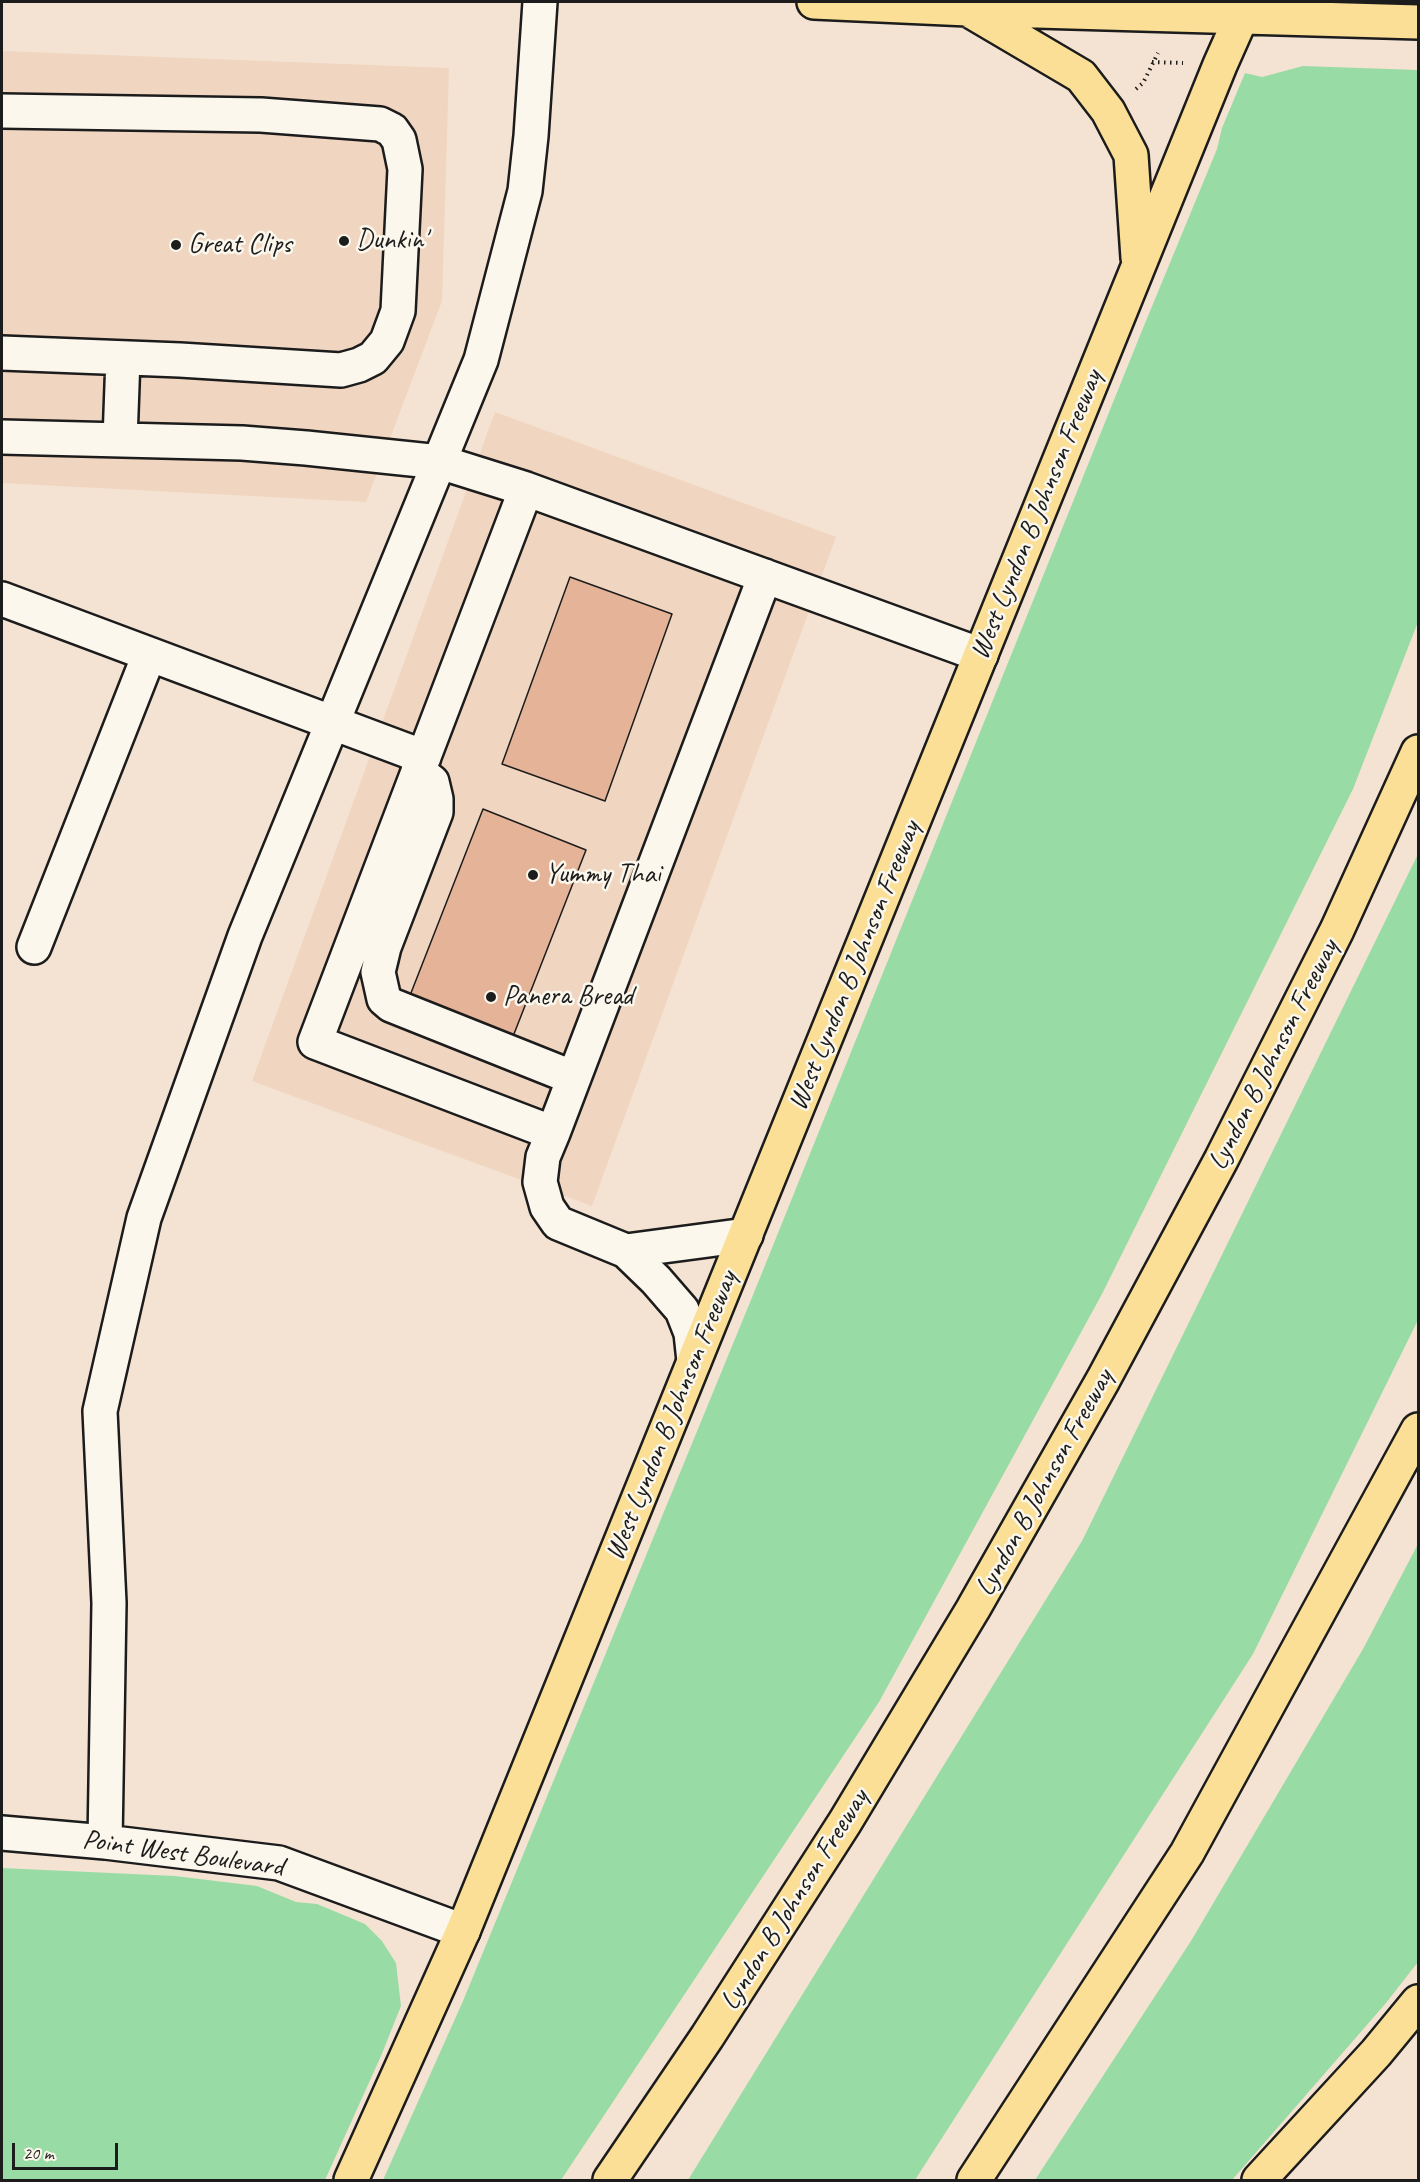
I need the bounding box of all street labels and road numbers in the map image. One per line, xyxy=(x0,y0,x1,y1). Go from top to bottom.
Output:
street label: West Lyndon B Johnson Freeway xyxy=(964,365,1110,665)
street label: West Lyndon B Johnson Freeway xyxy=(782,816,928,1116)
street label: Lyndon B Johnson Freeway xyxy=(1201,934,1347,1176)
street label: West Lyndon B Johnson Freeway xyxy=(599,1266,745,1566)
street label: Lyndon B Johnson Freeway xyxy=(969,1364,1121,1602)
street label: Lyndon B Johnson Freeway xyxy=(713,1783,877,2017)
street label: Point West Boulevard xyxy=(81,1823,285,1885)

